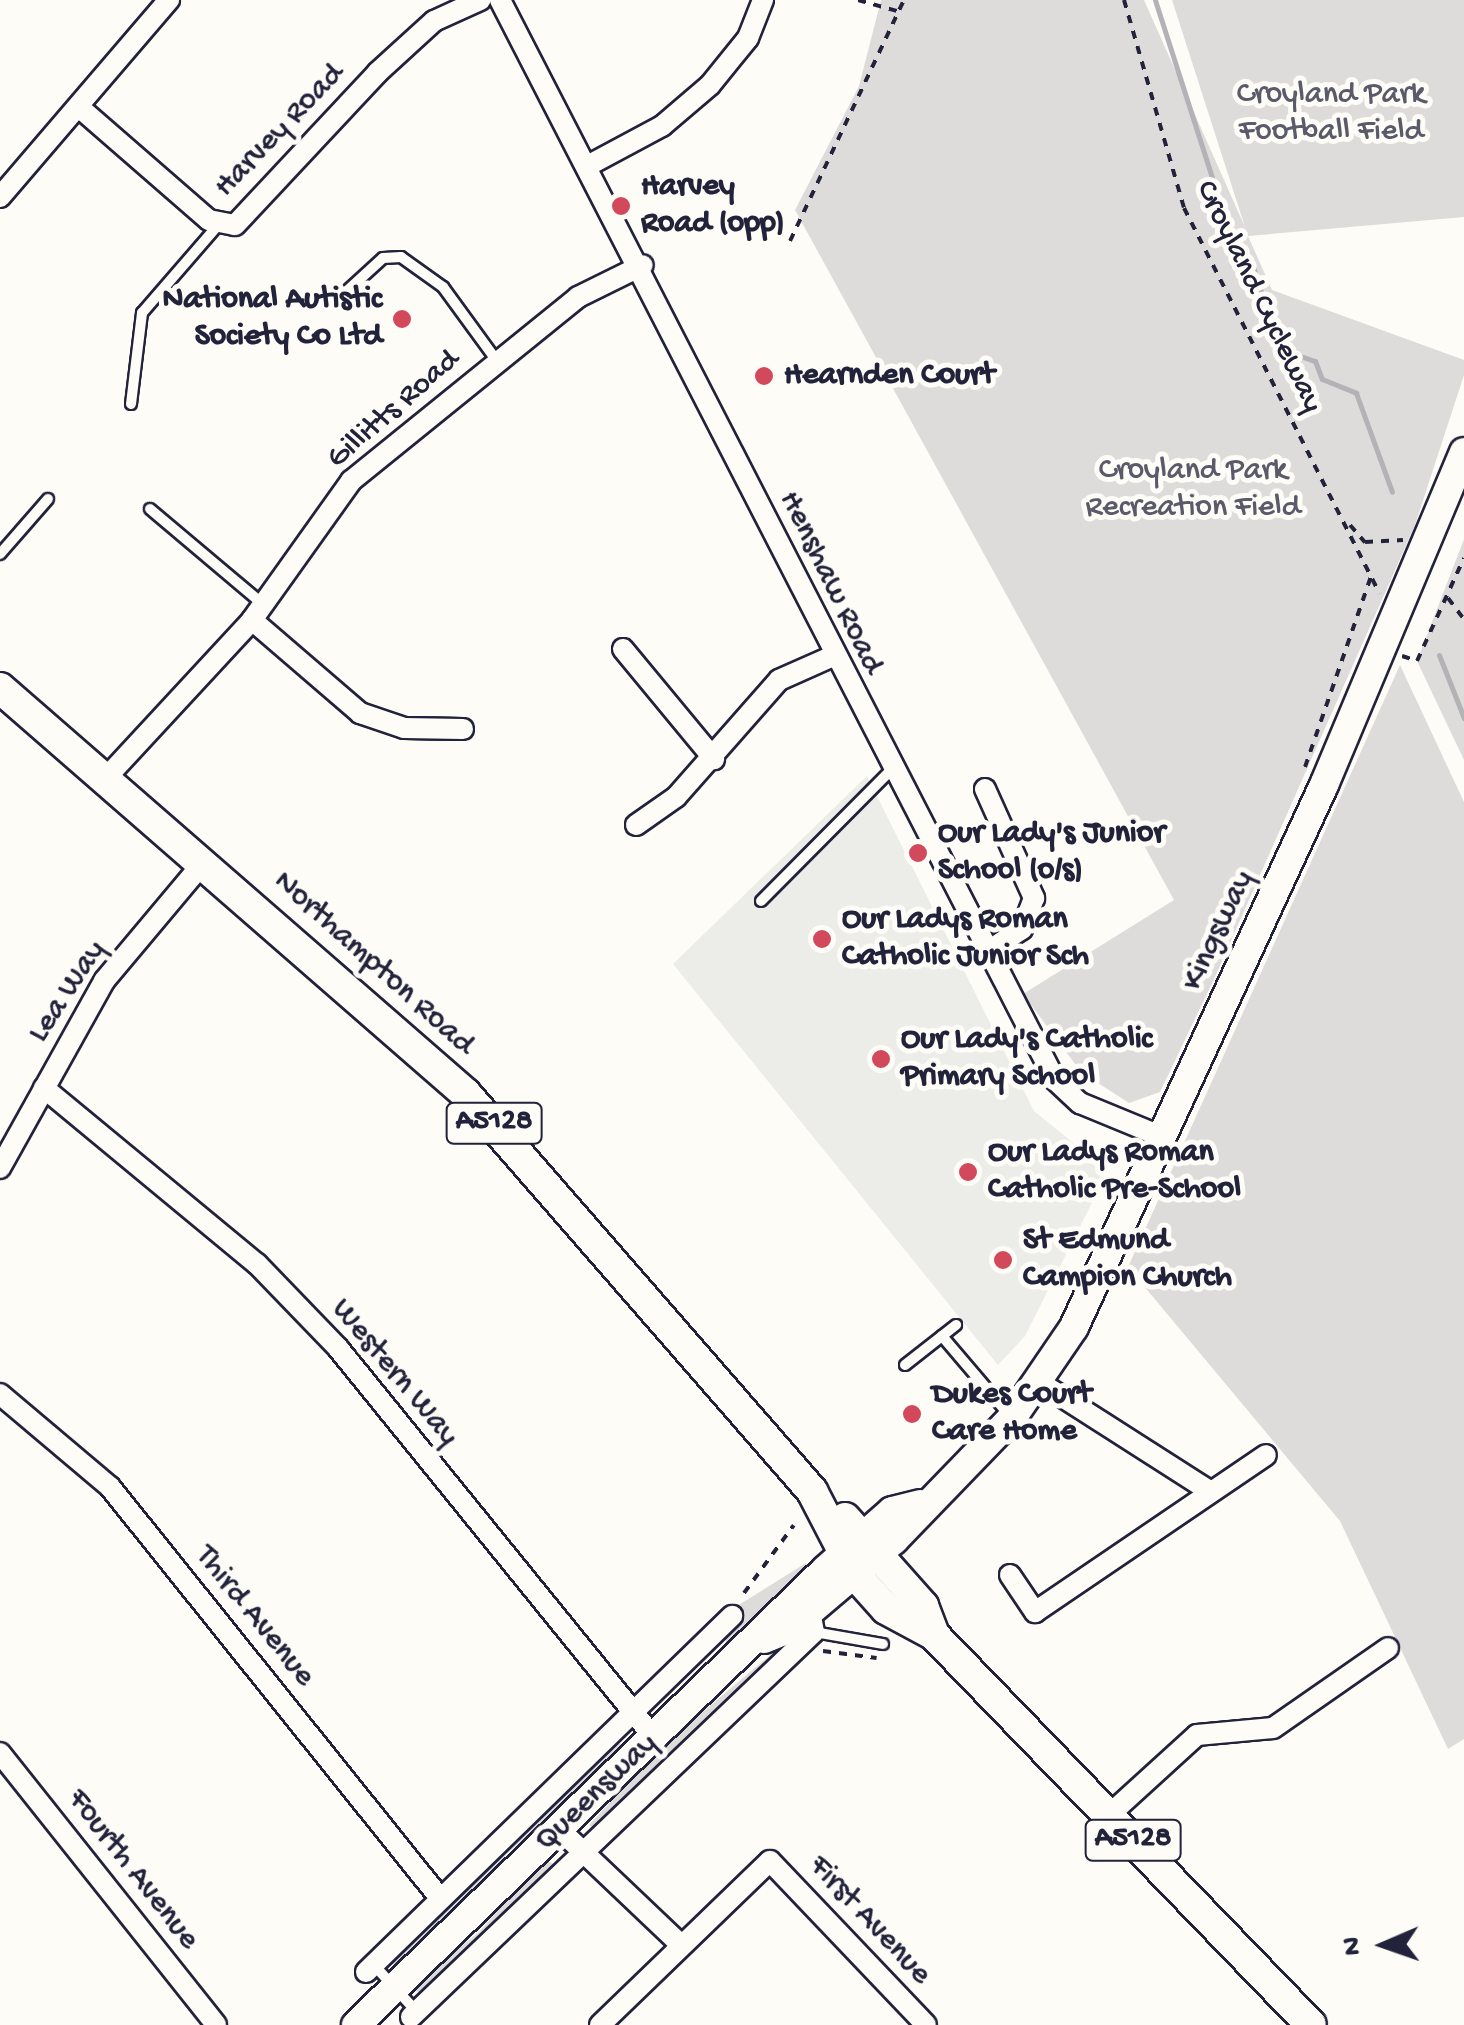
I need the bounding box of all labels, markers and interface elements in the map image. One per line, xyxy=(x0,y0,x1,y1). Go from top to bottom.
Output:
street label: Harvey Road xyxy=(207,56,353,206)
park label: Croyland Park Football Field xyxy=(1237,77,1425,152)
place label: Harvey Road (opp) xyxy=(641,169,785,244)
street label: Croyland Cycleway xyxy=(1185,175,1331,419)
marker: Harvey Road (opp) xyxy=(610,195,632,217)
place label: National Autistic Society Co Ltd xyxy=(163,282,382,357)
marker: National Autistic Society Co Ltd xyxy=(391,308,413,330)
street label: Gillitts Road xyxy=(320,342,468,478)
place label: Hearnden Court xyxy=(784,357,994,395)
marker: Hearnden Court xyxy=(753,365,775,387)
park label: Croyland Park Recreation Field xyxy=(1086,453,1300,528)
street label: Henshaw Road xyxy=(769,485,891,681)
place label: Our Lady's Junior School (o/s) xyxy=(938,816,1165,891)
marker: Our Lady's Junior School (o/s) xyxy=(907,842,929,864)
street label: Northampton Road xyxy=(264,864,482,1064)
street label: Kingsway xyxy=(1175,865,1263,997)
place label: Our Ladys Roman Catholic Junior Sch xyxy=(842,902,1089,977)
marker: Our Ladys Roman Catholic Junior Sch xyxy=(811,928,833,950)
street label: Lea Way xyxy=(21,934,115,1050)
place label: Our Lady's Catholic Primary School xyxy=(901,1022,1152,1097)
marker: Our Lady's Catholic Primary School xyxy=(870,1048,892,1070)
road number: A5128 xyxy=(444,1098,544,1148)
place label: Our Ladys Roman Catholic Pre-School xyxy=(988,1135,1241,1210)
marker: Our Ladys Roman Catholic Pre-School xyxy=(957,1161,979,1183)
place label: St Edmund Campion Church xyxy=(1023,1223,1232,1298)
marker: St Edmund Campion Church xyxy=(992,1249,1014,1271)
street label: Western Way xyxy=(321,1292,467,1454)
place label: Dukes Court Care Home xyxy=(932,1377,1091,1452)
marker: Dukes Court Care Home xyxy=(901,1403,923,1425)
street label: Third Avenue xyxy=(185,1539,323,1695)
street label: Queensway xyxy=(528,1725,666,1861)
street label: Fourth Avenue xyxy=(57,1782,207,1958)
road number: A5128 xyxy=(1083,1815,1183,1865)
street label: First Avenue xyxy=(799,1848,939,1994)
north arrow xyxy=(1334,1895,1434,1995)
text: N xyxy=(1337,1936,1370,1956)

